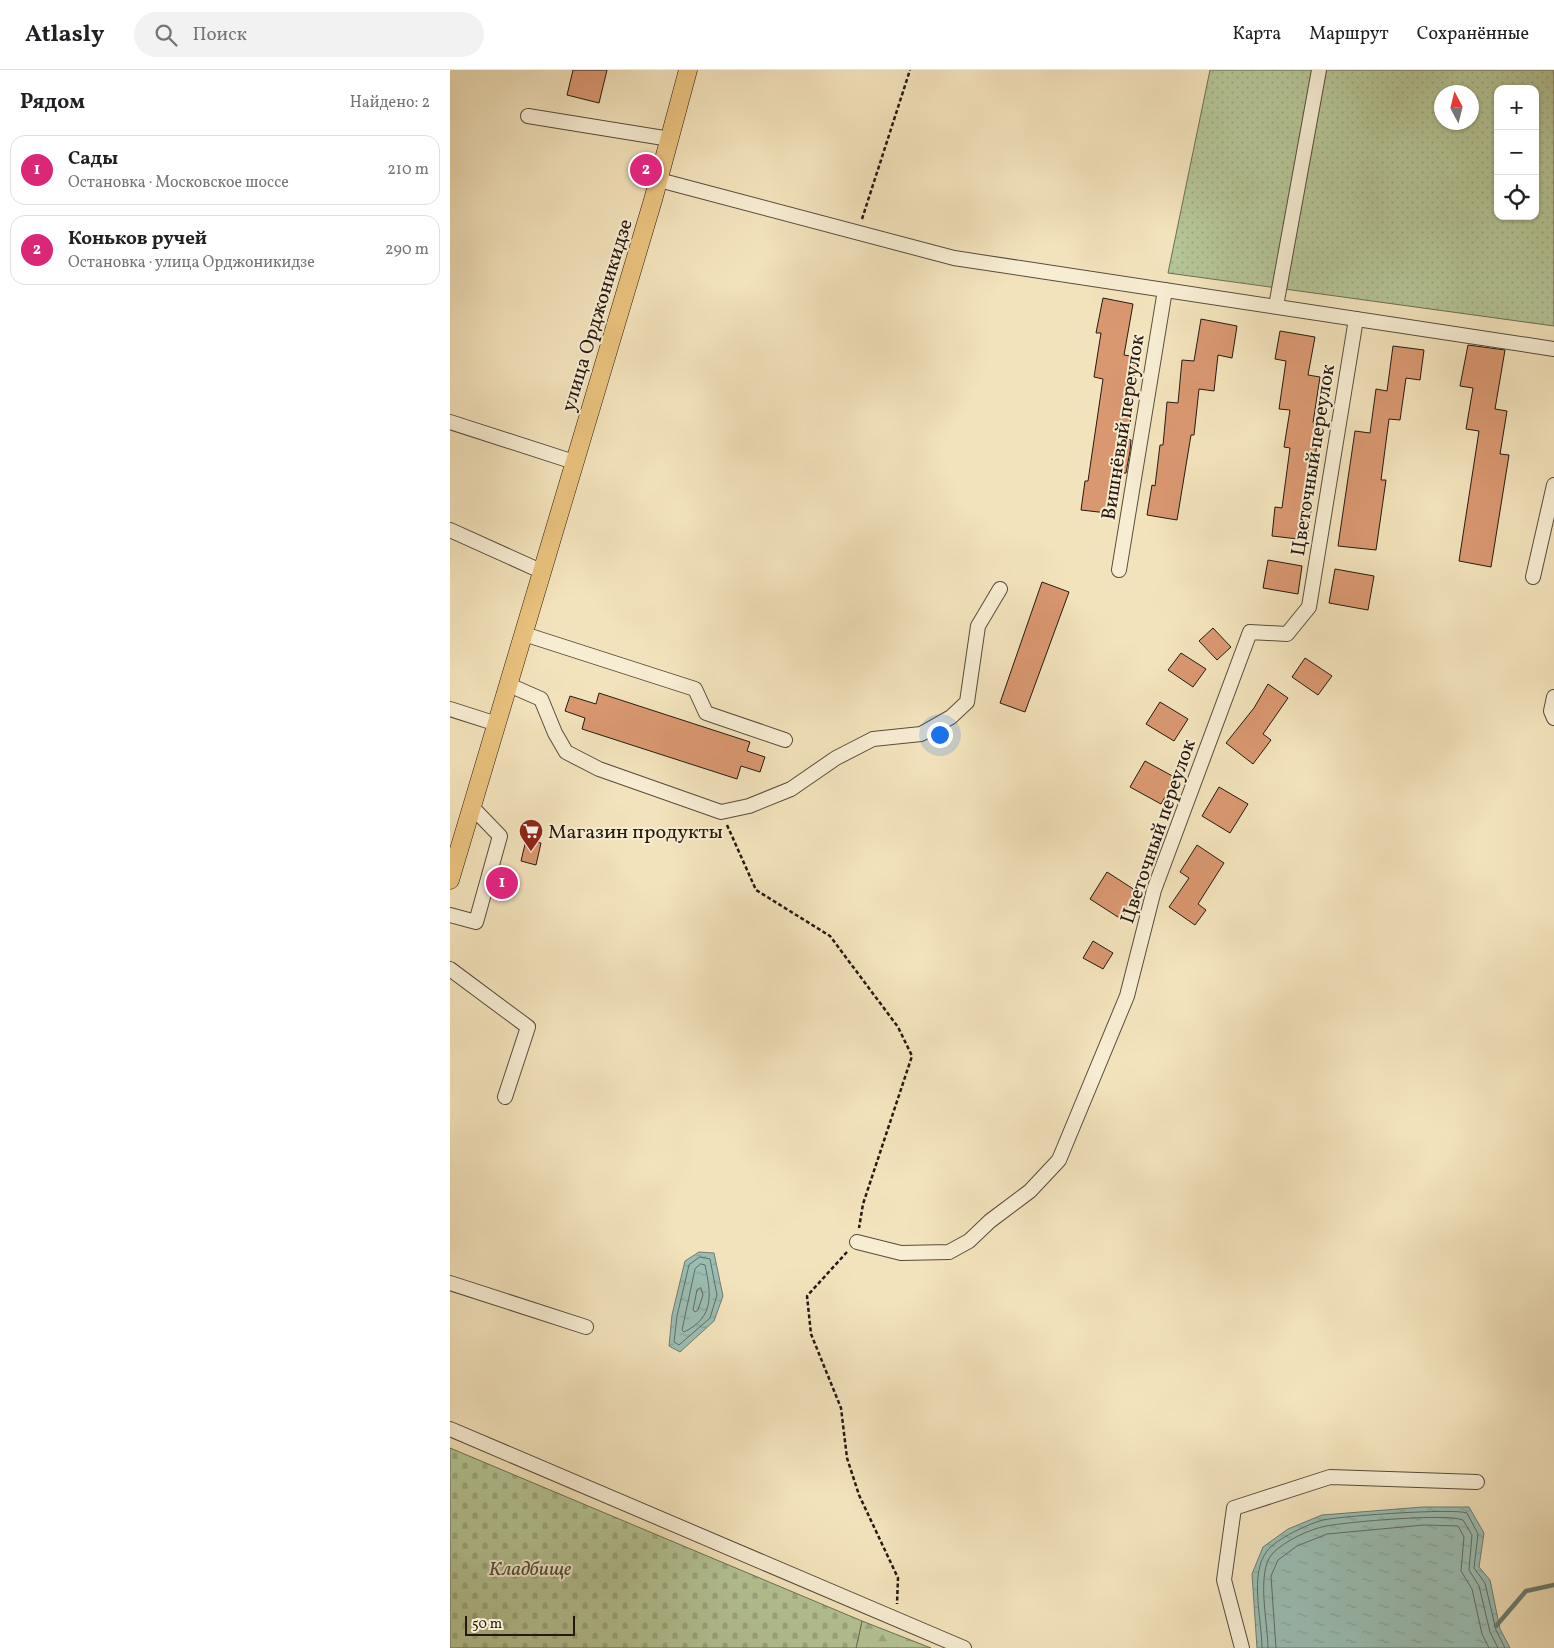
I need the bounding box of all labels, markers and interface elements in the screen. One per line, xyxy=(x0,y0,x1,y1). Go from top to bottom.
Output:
search box xyxy=(134,12,484,57)
text: Atlasly xyxy=(25,18,104,52)
icon: search xyxy=(152,21,180,49)
text: Поиск xyxy=(192,22,247,48)
text: Карта xyxy=(1232,22,1281,47)
text: Маршрут xyxy=(1309,22,1389,47)
text: Сохранённые xyxy=(1417,22,1529,47)
north arrow xyxy=(1434,85,1479,130)
map controls xyxy=(1494,85,1539,220)
button: + xyxy=(1494,85,1539,130)
text: Рядом xyxy=(20,88,85,117)
text: Найдено: 2 xyxy=(350,92,430,114)
button: − xyxy=(1494,130,1539,175)
text: Сады xyxy=(68,146,118,172)
pin: 2 xyxy=(630,151,662,189)
text: 1 xyxy=(34,159,40,181)
text: 210 m xyxy=(387,159,429,181)
text: Остановка · Московское шоссе xyxy=(68,172,289,194)
button: locate xyxy=(1494,175,1539,220)
street label: улица Орджоникидзе xyxy=(555,216,641,415)
text: Коньков ручей xyxy=(68,226,207,252)
text: 2 xyxy=(33,239,41,261)
text: 290 m xyxy=(385,239,429,261)
text: Остановка · улица Орджоникидзе xyxy=(68,252,315,274)
street label: Вишнёвый переулок xyxy=(1095,332,1153,522)
street label: Цветочный переулок xyxy=(1285,362,1343,558)
your location xyxy=(927,722,953,748)
street label: Цветочный переулок xyxy=(1114,735,1204,928)
supermarket icon: Магазин продукты xyxy=(518,818,544,852)
place label: Магазин продукты xyxy=(548,819,723,847)
pin: 1 xyxy=(486,864,518,902)
park label: Кладбище xyxy=(489,1556,572,1584)
scale bar xyxy=(465,1613,575,1636)
text: 50 m xyxy=(472,1615,502,1634)

